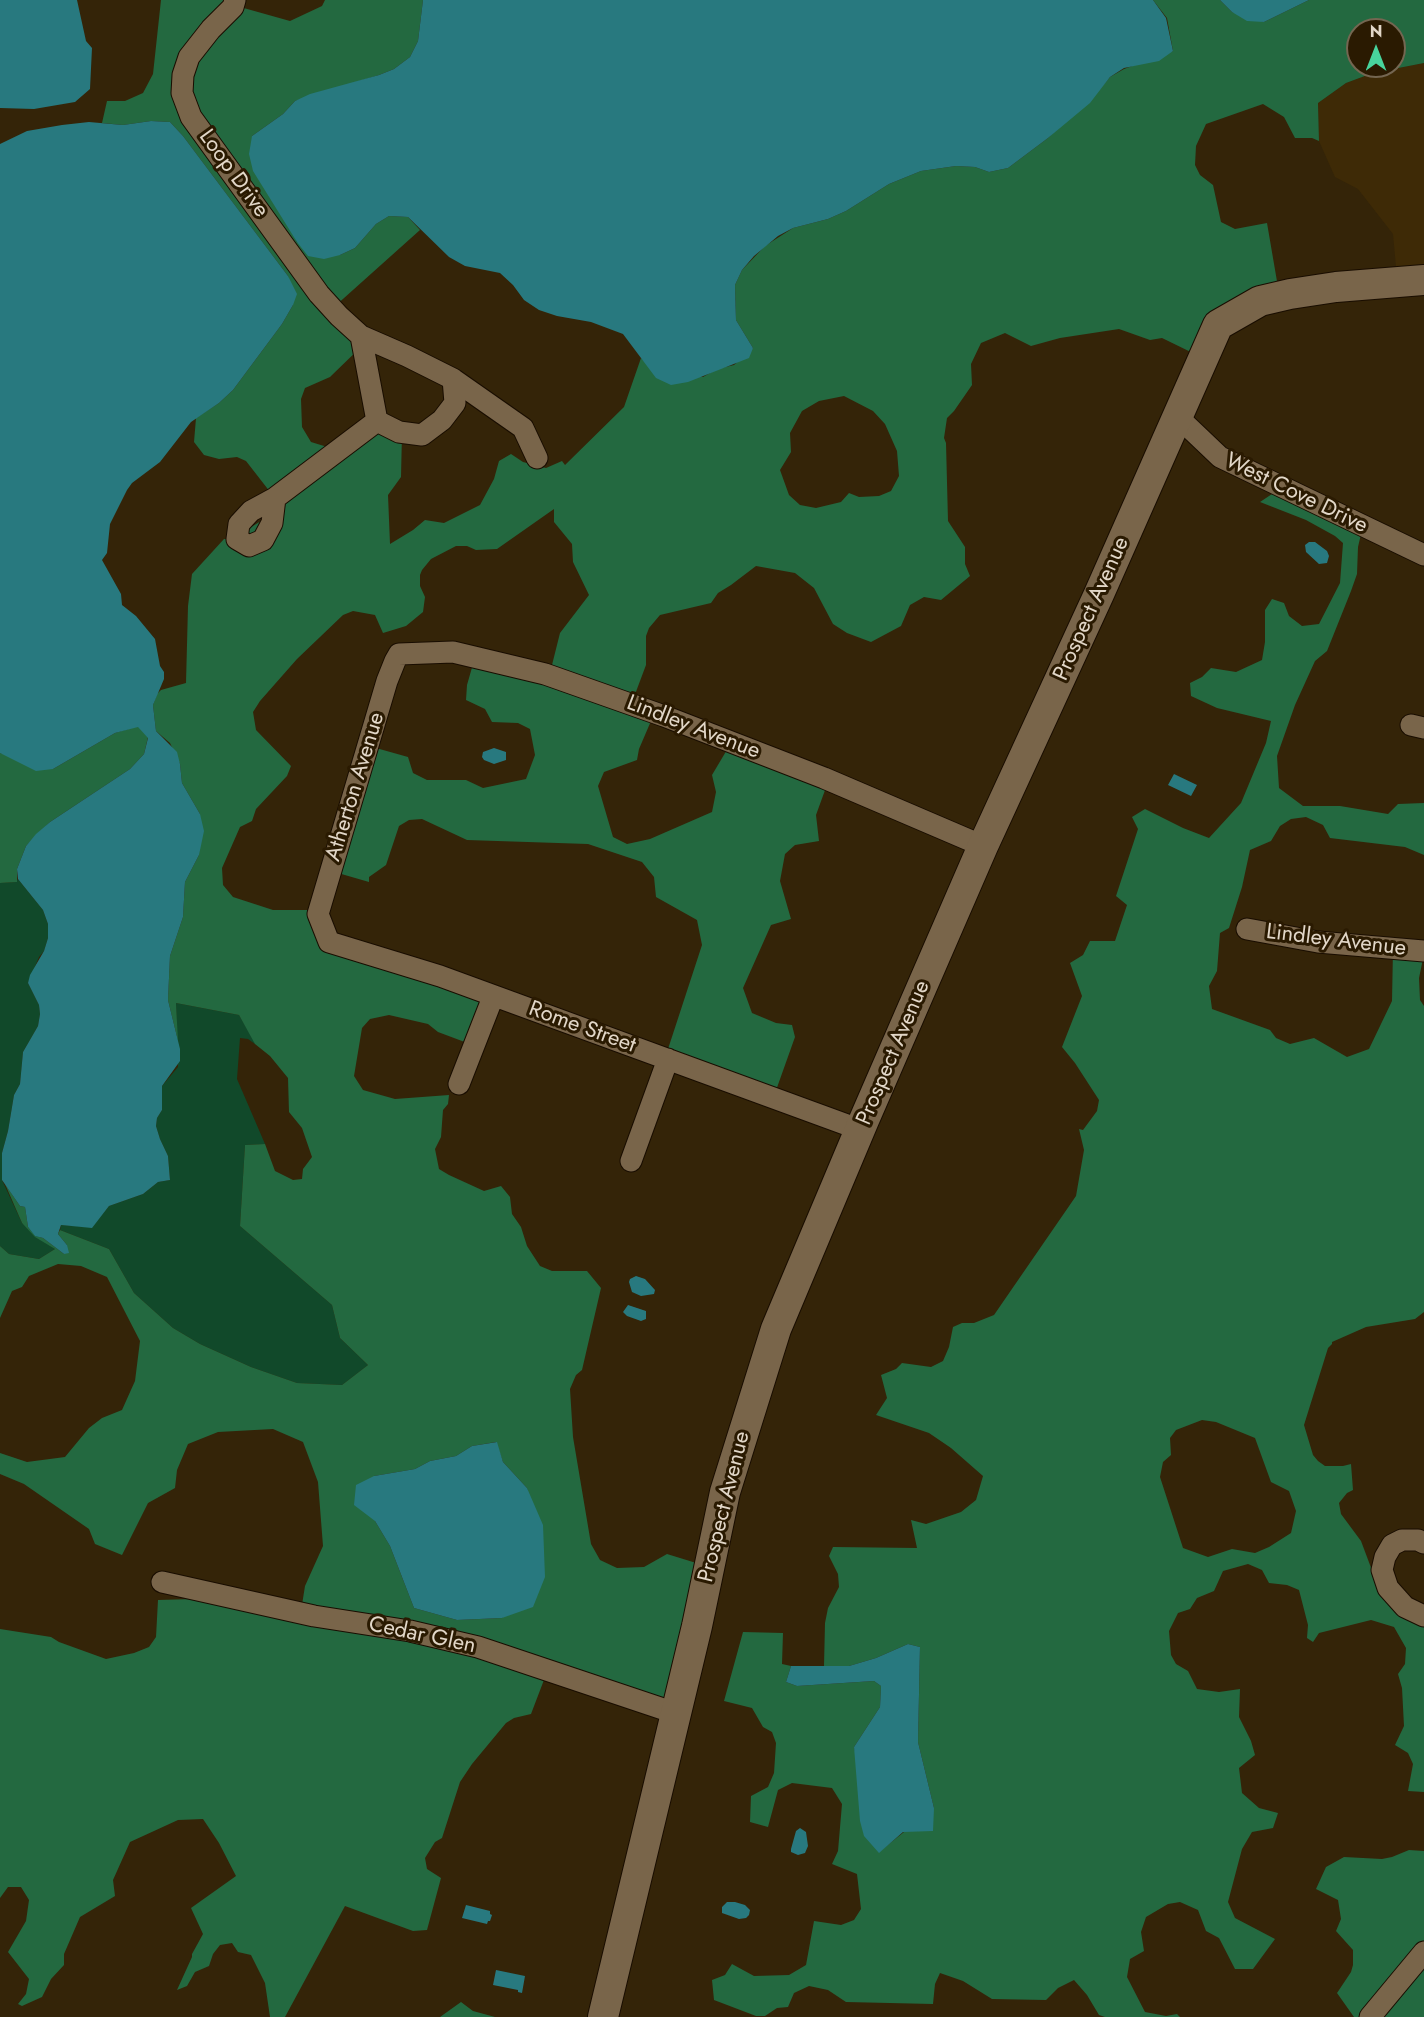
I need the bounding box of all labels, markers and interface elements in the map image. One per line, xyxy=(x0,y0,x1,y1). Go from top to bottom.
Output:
north arrow xyxy=(1346,18,1406,78)
text: N xyxy=(1370,20,1382,43)
street label: Loop Drive xyxy=(192,125,274,223)
street label: West Cove Drive xyxy=(1221,448,1371,540)
street label: Prospect Avenue xyxy=(1049,533,1135,685)
street label: Lindley Avenue xyxy=(623,690,763,766)
street label: Atherton Avenue xyxy=(321,709,391,865)
street label: Lindley Avenue xyxy=(1265,919,1407,963)
street label: Prospect Avenue xyxy=(852,977,936,1129)
street label: Rome Street xyxy=(525,996,639,1060)
street label: Prospect Avenue xyxy=(694,1429,756,1585)
street label: Cedar Glen xyxy=(366,1612,478,1660)

